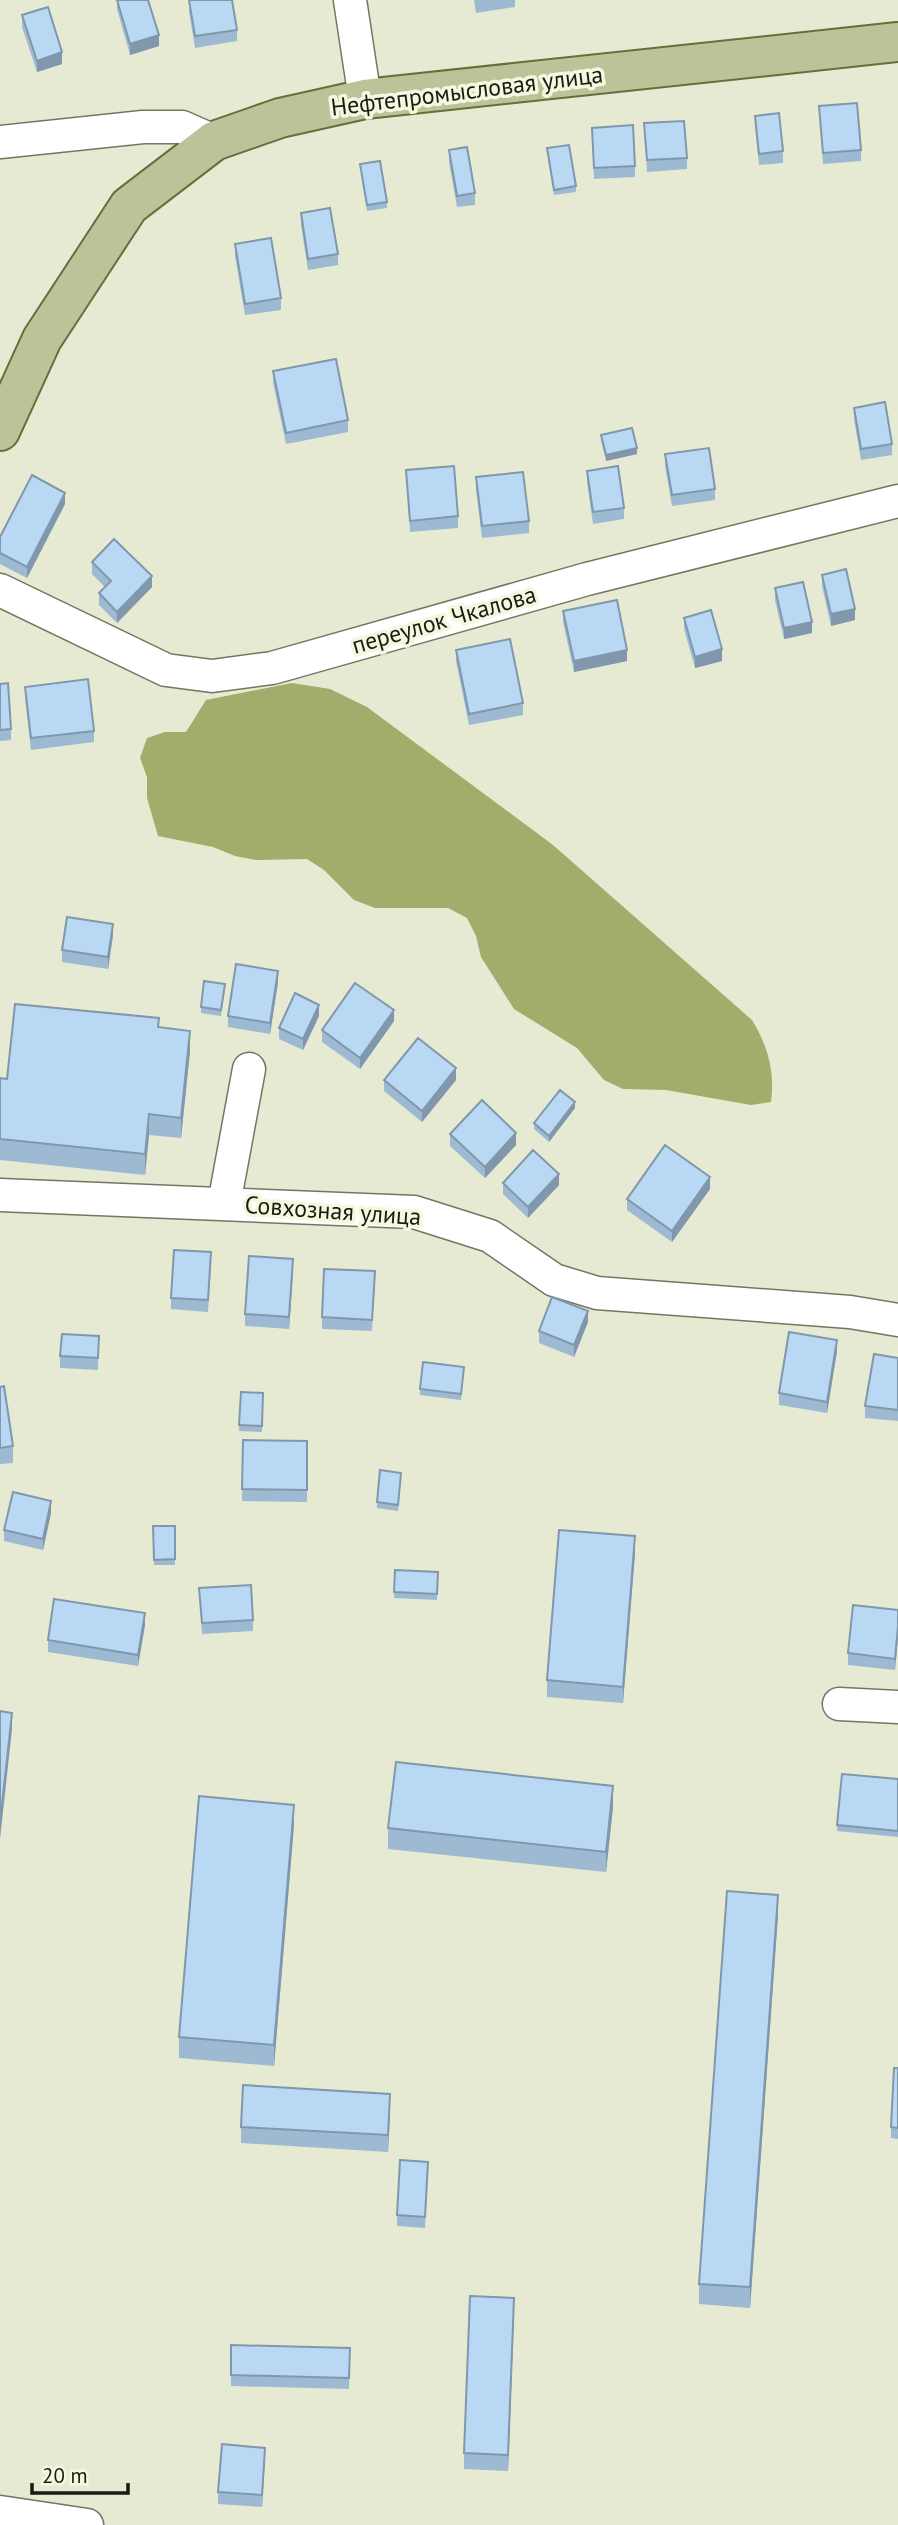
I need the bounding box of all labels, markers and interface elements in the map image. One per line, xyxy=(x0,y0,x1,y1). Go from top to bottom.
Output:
street label: Нефтепромысловая улица xyxy=(329,58,605,123)
street label: переулок Чкалова xyxy=(348,578,540,661)
street label: Совхозная улица xyxy=(244,1189,422,1232)
scale bar xyxy=(32,2452,128,2496)
text: 20 m xyxy=(42,2462,88,2489)

